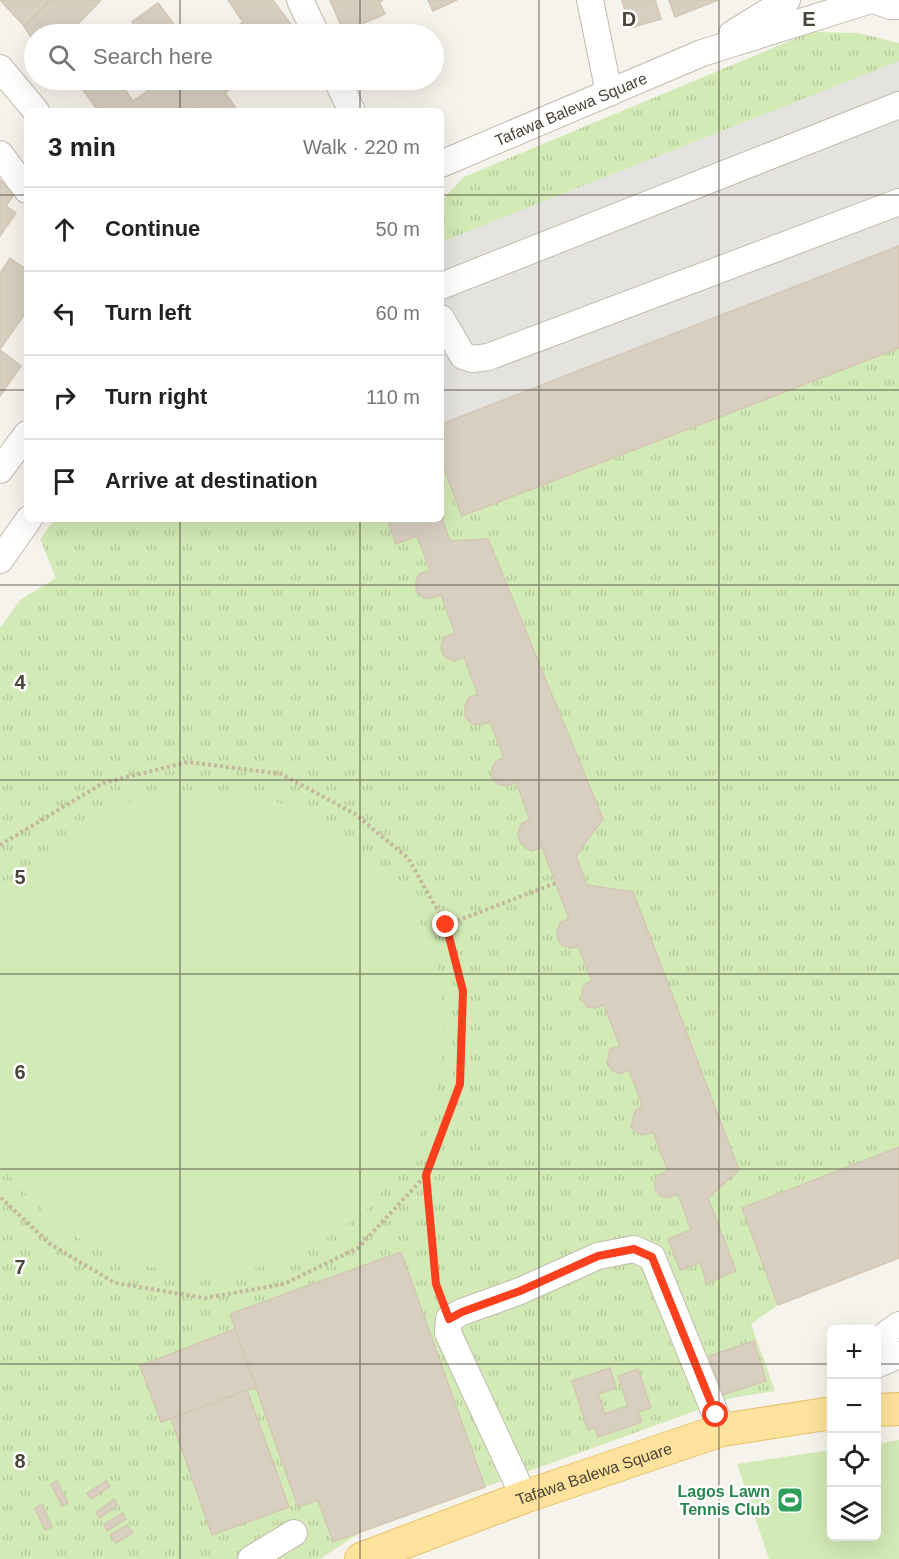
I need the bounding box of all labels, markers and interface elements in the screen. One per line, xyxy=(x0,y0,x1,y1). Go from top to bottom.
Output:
text: D xyxy=(622,8,636,30)
text: E xyxy=(802,8,816,30)
search box xyxy=(24,24,444,90)
icon: search xyxy=(45,41,78,74)
text: Search here xyxy=(93,44,213,69)
street label: Tafawa Balewa Square xyxy=(492,69,650,149)
text: 3 min xyxy=(48,132,116,162)
text: Walk · 220 m xyxy=(303,136,420,158)
icon: ahead xyxy=(48,213,81,246)
text: Continue xyxy=(105,216,200,241)
text: 50 m xyxy=(376,218,420,240)
icon: left xyxy=(48,297,81,330)
text: Turn left xyxy=(105,300,191,325)
text: 60 m xyxy=(376,302,420,324)
icon: right xyxy=(48,381,81,414)
text: Turn right xyxy=(105,384,207,409)
text: 110 m xyxy=(366,386,420,408)
icon: arrive xyxy=(48,465,81,498)
text: Arrive at destination xyxy=(105,468,318,493)
text: 4 xyxy=(14,671,26,693)
text: 5 xyxy=(14,866,26,888)
route end xyxy=(432,911,458,937)
text: 6 xyxy=(14,1061,26,1083)
text: 7 xyxy=(14,1256,26,1278)
map controls xyxy=(827,1325,881,1541)
button: + xyxy=(827,1325,881,1379)
button: − xyxy=(827,1379,881,1433)
route start xyxy=(702,1401,728,1427)
button: locate xyxy=(827,1433,881,1487)
street label: Tafawa Balewa Square xyxy=(513,1440,674,1508)
text: 8 xyxy=(14,1450,26,1472)
place label: Lagos Lawn Tennis Club xyxy=(678,1483,770,1518)
sports icon: Lagos Lawn Tennis Club xyxy=(775,1485,805,1515)
button: layers xyxy=(827,1487,881,1541)

